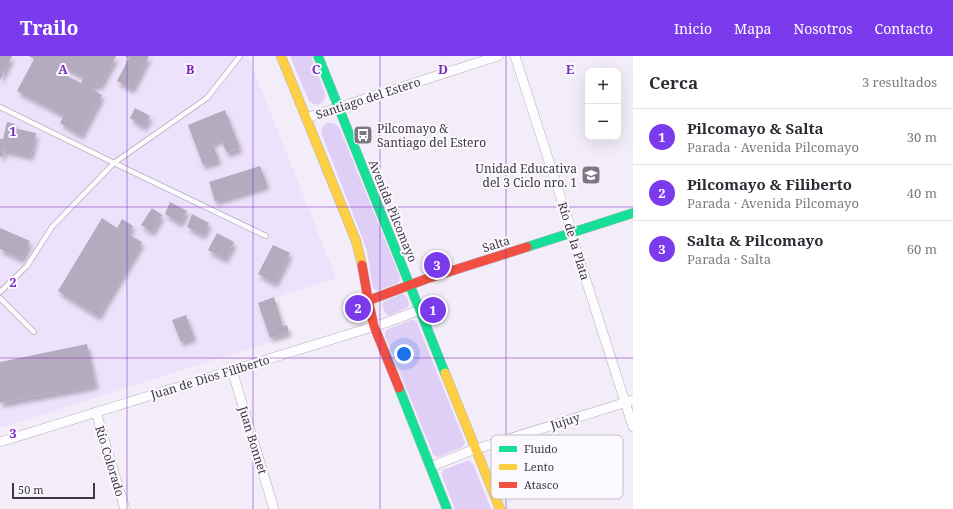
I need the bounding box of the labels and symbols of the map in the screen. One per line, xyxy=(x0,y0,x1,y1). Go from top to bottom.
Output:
text: A xyxy=(58,60,68,78)
text: B xyxy=(186,60,195,78)
text: C xyxy=(312,60,321,78)
text: D xyxy=(438,60,448,78)
text: E xyxy=(566,60,575,78)
street label: Santiago del Estero xyxy=(313,73,423,123)
place label: Pilcomayo & Santiago del Estero xyxy=(377,120,486,151)
text: 1 xyxy=(9,122,17,140)
bus stop icon: Pilcomayo & Santiago del Estero xyxy=(352,124,374,146)
street label: Avenida Pilcomayo xyxy=(365,157,421,265)
place label: Unidad Educativa del 3 Ciclo nro. 1 xyxy=(475,160,577,191)
school or university icon: Unidad Educativa del 3 Ciclo nro. 1 xyxy=(580,164,602,186)
street label: Río de la Plata xyxy=(554,200,594,282)
street label: Salta xyxy=(480,232,512,256)
pin: 3 xyxy=(424,250,450,280)
text: 2 xyxy=(9,273,17,291)
pin: 2 xyxy=(345,293,371,323)
pin: 1 xyxy=(420,295,446,325)
your location xyxy=(394,344,414,364)
street label: Juan de Dios Filiberto xyxy=(147,351,272,403)
street label: Juan Bonnet xyxy=(234,403,271,476)
street label: Jujuy xyxy=(547,408,582,434)
text: 3 xyxy=(9,424,17,442)
street label: Río Colorado xyxy=(91,424,129,499)
legend xyxy=(491,435,623,499)
text: Fluido xyxy=(524,441,558,456)
text: Lento xyxy=(524,459,554,474)
text: Atasco xyxy=(524,477,559,492)
scale bar xyxy=(12,481,95,500)

